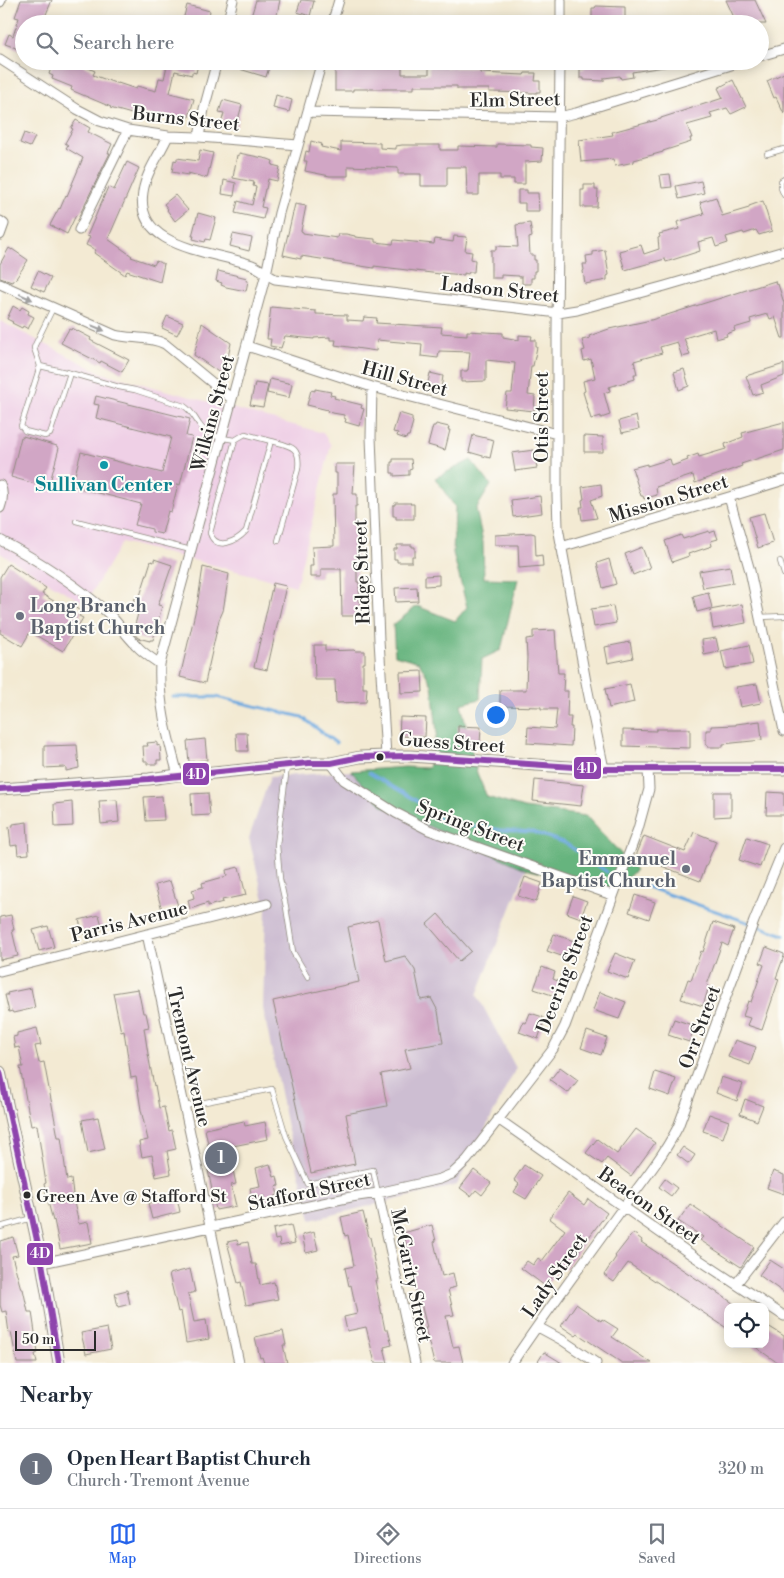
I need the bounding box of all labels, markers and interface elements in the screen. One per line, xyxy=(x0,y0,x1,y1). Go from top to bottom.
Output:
search box xyxy=(15,15,769,70)
icon: search xyxy=(33,29,61,57)
text: Search here xyxy=(73,31,174,55)
street label: Elm Street xyxy=(469,87,561,113)
street label: Burns Street xyxy=(130,101,241,137)
street label: Ladson Street xyxy=(440,272,561,308)
one-way arrow xyxy=(19,293,33,301)
one-way arrow xyxy=(91,324,105,332)
street label: Wilkins Street xyxy=(186,352,240,475)
street label: Hill Street xyxy=(359,356,451,402)
street label: Otis Street xyxy=(530,371,554,463)
marker: Sullivan Center xyxy=(98,459,110,471)
street label: Mission Street xyxy=(606,469,731,528)
place label: Sullivan Center xyxy=(35,473,173,497)
street label: Ridge Street xyxy=(348,519,376,625)
place label: Long Branch Baptist Church xyxy=(30,594,166,640)
marker: Long Branch Baptist Church xyxy=(14,610,26,622)
your location xyxy=(483,702,509,728)
street label: Guess Street xyxy=(398,727,506,759)
unlabelled marker xyxy=(375,752,385,762)
line badge: 4D xyxy=(573,756,602,780)
text: 4D xyxy=(577,760,597,778)
line badge: 4D xyxy=(182,762,210,786)
text: 4D xyxy=(186,766,206,784)
street label: Spring Street xyxy=(413,794,528,858)
place label: Emmanuel Baptist Church xyxy=(541,847,676,893)
marker: Emmanuel Baptist Church xyxy=(680,863,692,875)
street label: Parris Avenue xyxy=(68,896,190,948)
street label: Deering Street xyxy=(531,911,599,1037)
street label: Orr Street xyxy=(674,982,726,1072)
street label: Tremont Avenue xyxy=(161,985,217,1129)
pin: 1 xyxy=(205,1139,237,1177)
street label: Beacon Street xyxy=(593,1161,706,1250)
street label: Stafford Street xyxy=(246,1167,373,1217)
place label: Green Ave @ Stafford St xyxy=(36,1185,228,1208)
marker: Green Ave @ Stafford St xyxy=(22,1190,32,1200)
street label: McGarity Street xyxy=(385,1206,437,1345)
street label: Lady Street xyxy=(517,1228,593,1323)
line badge: 4D xyxy=(26,1242,54,1266)
text: 4D xyxy=(30,1245,50,1263)
map controls xyxy=(724,1303,769,1348)
button: locate xyxy=(724,1303,769,1348)
scale bar xyxy=(15,1328,96,1351)
text: 50 m xyxy=(22,1331,54,1349)
text: Nearby xyxy=(20,1383,93,1409)
text: Open Heart Baptist Church xyxy=(67,1447,311,1471)
text: 1 xyxy=(32,1459,40,1479)
text: 320 m xyxy=(718,1459,764,1479)
text: Church · Tremont Avenue xyxy=(67,1471,250,1491)
tab: Map xyxy=(109,1520,137,1568)
tab: Directions xyxy=(354,1520,421,1568)
tab: Saved xyxy=(639,1520,675,1568)

